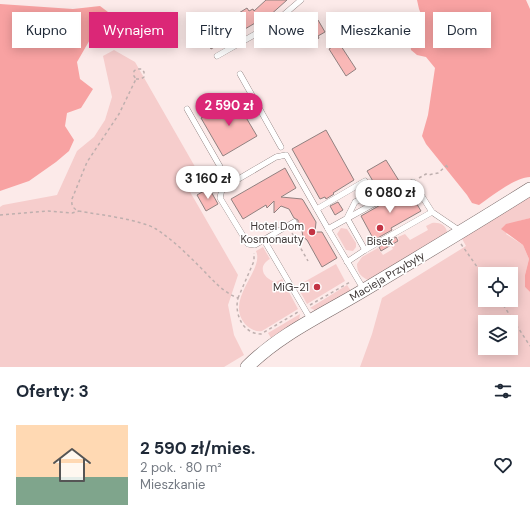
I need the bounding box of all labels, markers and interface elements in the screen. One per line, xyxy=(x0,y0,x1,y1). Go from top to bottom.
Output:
chip: Kupno xyxy=(12,12,81,48)
chip: Wynajem xyxy=(89,12,178,48)
chip: Filtry xyxy=(186,12,246,48)
chip: Nowe xyxy=(254,12,318,48)
chip: Mieszkanie xyxy=(326,12,425,48)
chip: Dom xyxy=(433,12,491,48)
pin: 2 590 zł xyxy=(188,93,270,127)
text: 2 590 zł xyxy=(204,97,254,114)
pin: 3 160 zł xyxy=(167,166,249,200)
text: 3 160 zł xyxy=(185,170,231,187)
pin: 6 080 zł xyxy=(349,180,431,214)
text: 6 080 zł xyxy=(364,184,416,201)
place label: Hotel Dom Kosmonauty xyxy=(241,219,304,246)
marker: Bisek xyxy=(375,223,385,233)
marker: Hotel Dom Kosmonauty xyxy=(307,227,317,237)
place label: Bisek xyxy=(367,234,394,248)
street label: Macieja Przybyły xyxy=(347,248,427,304)
map controls xyxy=(478,267,518,355)
button: locate xyxy=(478,267,518,307)
place label: MiG-21 xyxy=(273,280,309,294)
marker: MiG-21 xyxy=(312,282,322,292)
button: layers xyxy=(478,315,518,355)
text: Oferty: 3 xyxy=(16,380,89,402)
icon: filters xyxy=(492,380,514,402)
text: 2 590 zł/mies. xyxy=(140,437,255,459)
icon: home xyxy=(48,441,96,489)
icon: heart xyxy=(492,454,514,476)
text: 2 pok. · 80 m² xyxy=(140,459,222,476)
text: Mieszkanie xyxy=(140,476,205,493)

